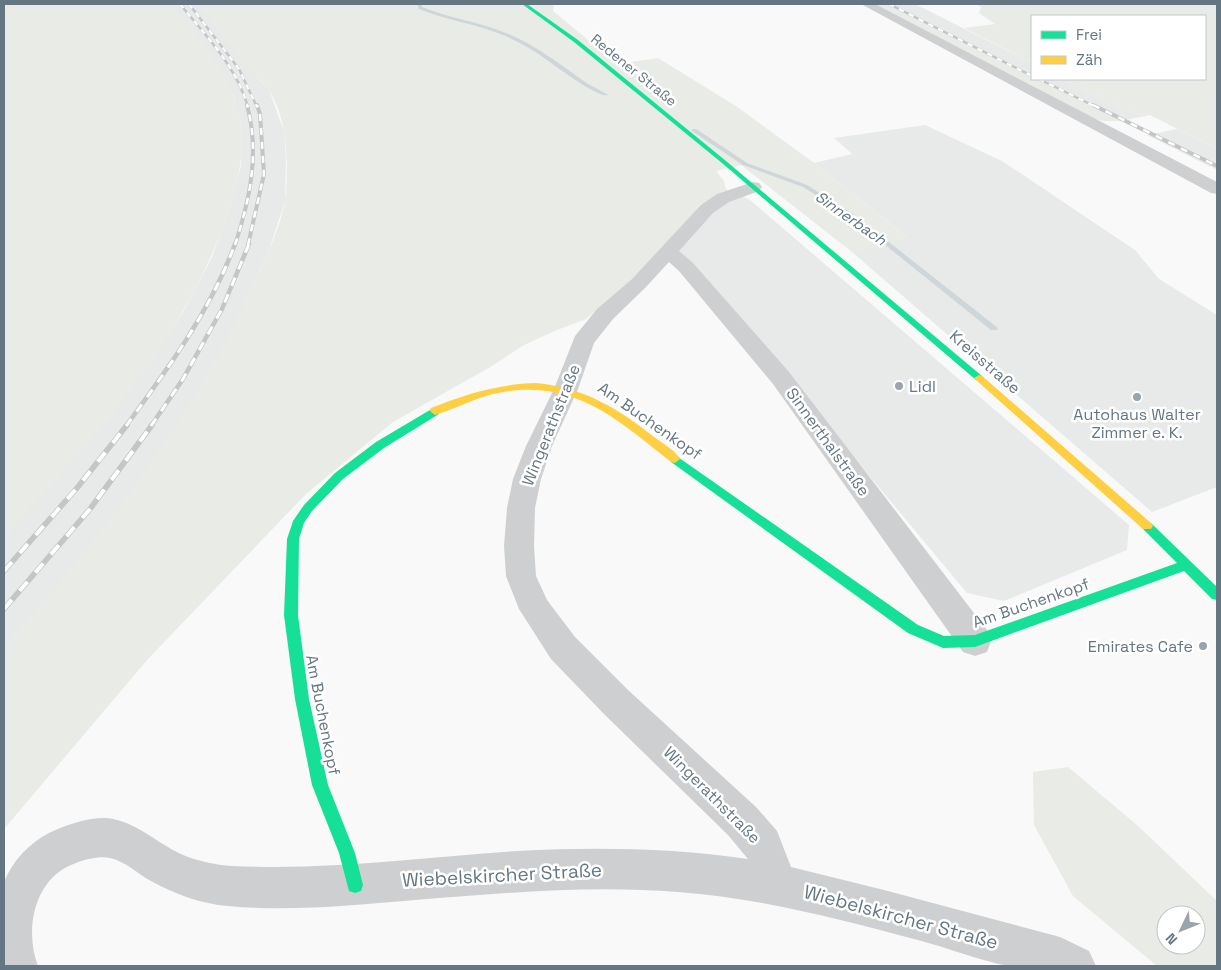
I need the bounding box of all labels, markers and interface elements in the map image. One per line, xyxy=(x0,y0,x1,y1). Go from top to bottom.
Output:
legend xyxy=(1031,15,1206,80)
text: Frei xyxy=(1076,25,1102,44)
street label: Redener Straße xyxy=(587,30,681,110)
text: Zäh xyxy=(1076,50,1102,69)
water label: Sinnerbach xyxy=(812,187,891,250)
street label: Kreisstraße xyxy=(945,325,1025,399)
street label: Wingerathstraße xyxy=(517,361,585,489)
place label: Lidl xyxy=(909,376,936,397)
street label: Am Buchenkopf xyxy=(594,377,706,465)
marker: Lidl xyxy=(893,380,905,392)
street label: Sinnerthalstraße xyxy=(782,384,874,500)
marker: Autohaus Walter Zimmer e. K. xyxy=(1131,391,1143,403)
place label: Autohaus Walter Zimmer e. K. xyxy=(1073,404,1201,443)
street label: Am Buchenkopf xyxy=(970,573,1092,633)
place label: Emirates Cafe xyxy=(1088,636,1193,657)
marker: Emirates Cafe xyxy=(1197,640,1209,652)
street label: Am Buchenkopf xyxy=(301,653,345,777)
street label: Wingerathstraße xyxy=(659,742,765,848)
street label: Wiebelskircher Straße xyxy=(401,857,603,893)
street label: Wiebelskircher Straße xyxy=(801,879,1001,955)
north arrow xyxy=(1156,905,1206,955)
text: N xyxy=(1162,929,1181,948)

